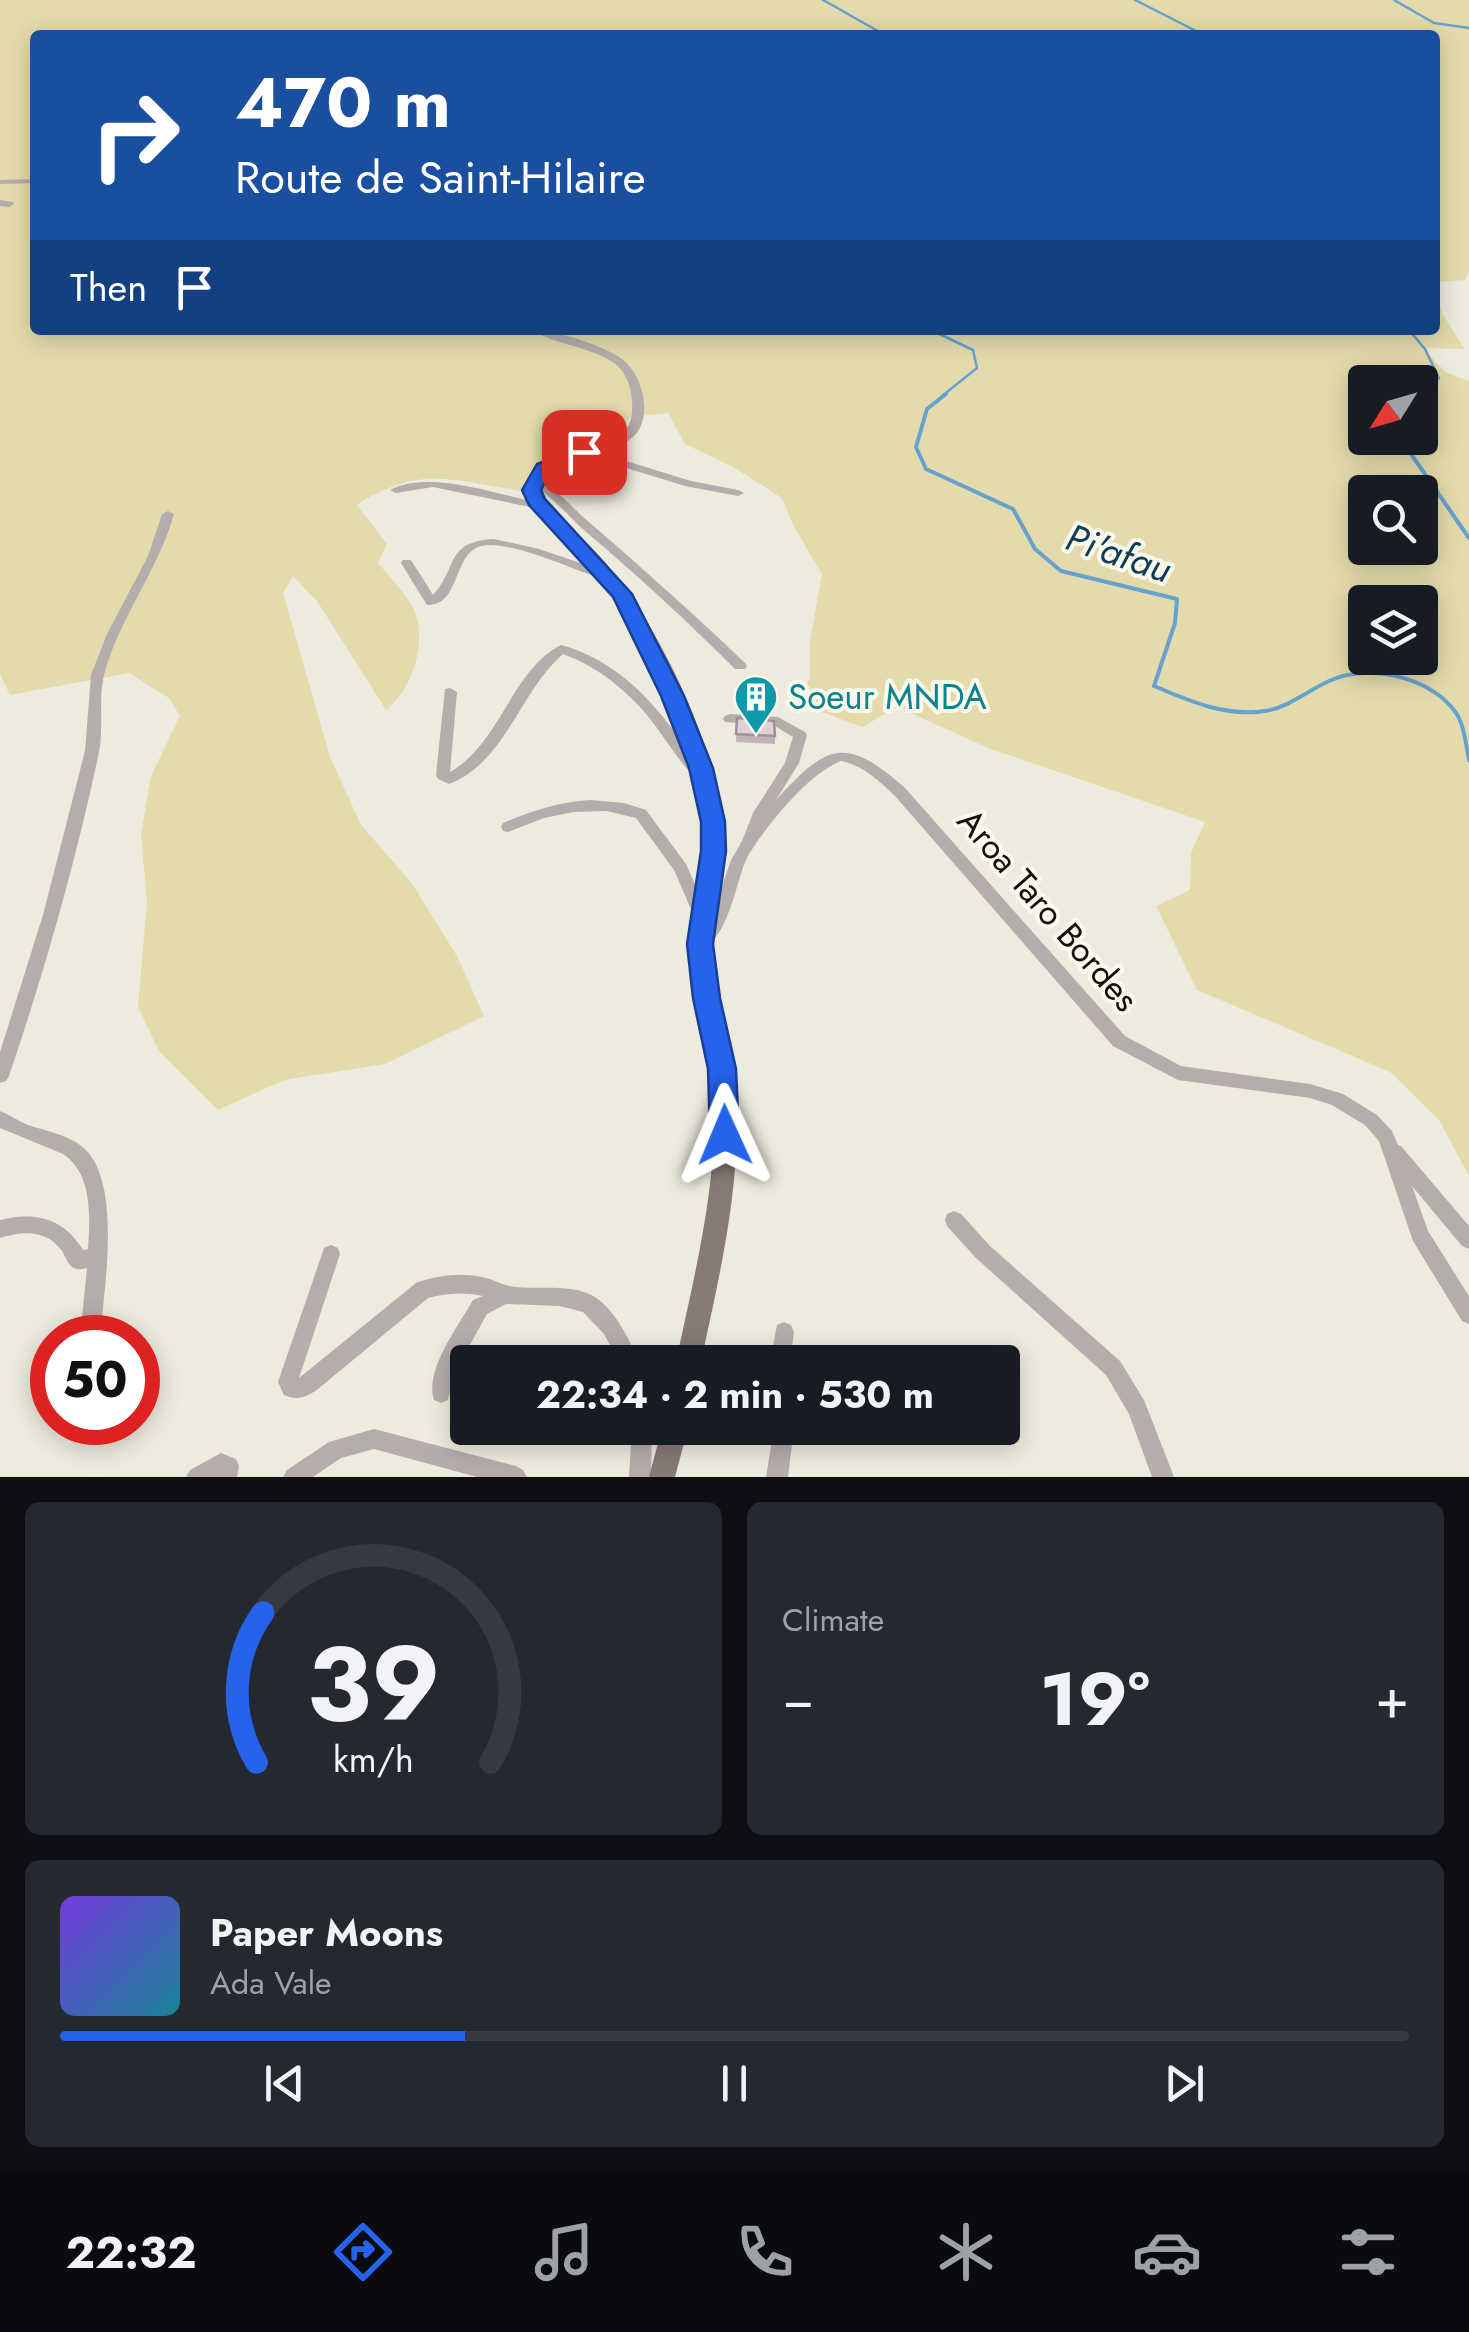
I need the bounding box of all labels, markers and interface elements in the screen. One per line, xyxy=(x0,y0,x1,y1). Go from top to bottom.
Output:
text: 470 m xyxy=(235,52,451,153)
icon: right xyxy=(70,70,200,200)
text: Route de Saint-Hilaire xyxy=(235,145,646,210)
text: Then xyxy=(70,260,147,315)
icon: arrive xyxy=(167,260,222,315)
north arrow xyxy=(1348,365,1438,455)
map controls xyxy=(1348,365,1438,675)
pin xyxy=(542,410,627,495)
icon: arrive xyxy=(557,425,612,480)
button: search xyxy=(1348,475,1438,565)
water label: Pi'afau xyxy=(1059,509,1179,597)
button: layers xyxy=(1348,585,1438,675)
place label: Soeur MNDA xyxy=(788,672,987,722)
building icon: Soeur MNDA xyxy=(733,674,779,735)
street label: Aroa Taro Bordes xyxy=(946,798,1150,1022)
position arrow xyxy=(673,1083,777,1187)
speed limit sign: 50 xyxy=(30,1315,160,1445)
text: 22:34 · 2 min · 530 m xyxy=(536,1367,934,1422)
text: Climate xyxy=(782,1597,884,1643)
text: 39 xyxy=(306,1609,441,1759)
text: 19° xyxy=(1039,1645,1150,1753)
text: − xyxy=(782,1659,814,1739)
text: + xyxy=(1375,1659,1409,1739)
text: km/h xyxy=(333,1734,414,1785)
text: Paper Moons xyxy=(210,1905,443,1960)
text: Ada Vale xyxy=(210,1960,332,2006)
icon: previous xyxy=(257,2056,312,2111)
icon: pause xyxy=(707,2056,762,2111)
icon: next xyxy=(1157,2056,1212,2111)
icon: directions xyxy=(328,2217,398,2287)
icon: music xyxy=(529,2217,599,2287)
icon: phone xyxy=(730,2217,800,2287)
icon: climate xyxy=(931,2217,1001,2287)
icon: car xyxy=(1132,2217,1202,2287)
icon: filters xyxy=(1333,2217,1403,2287)
text: 22:32 xyxy=(66,2220,197,2285)

